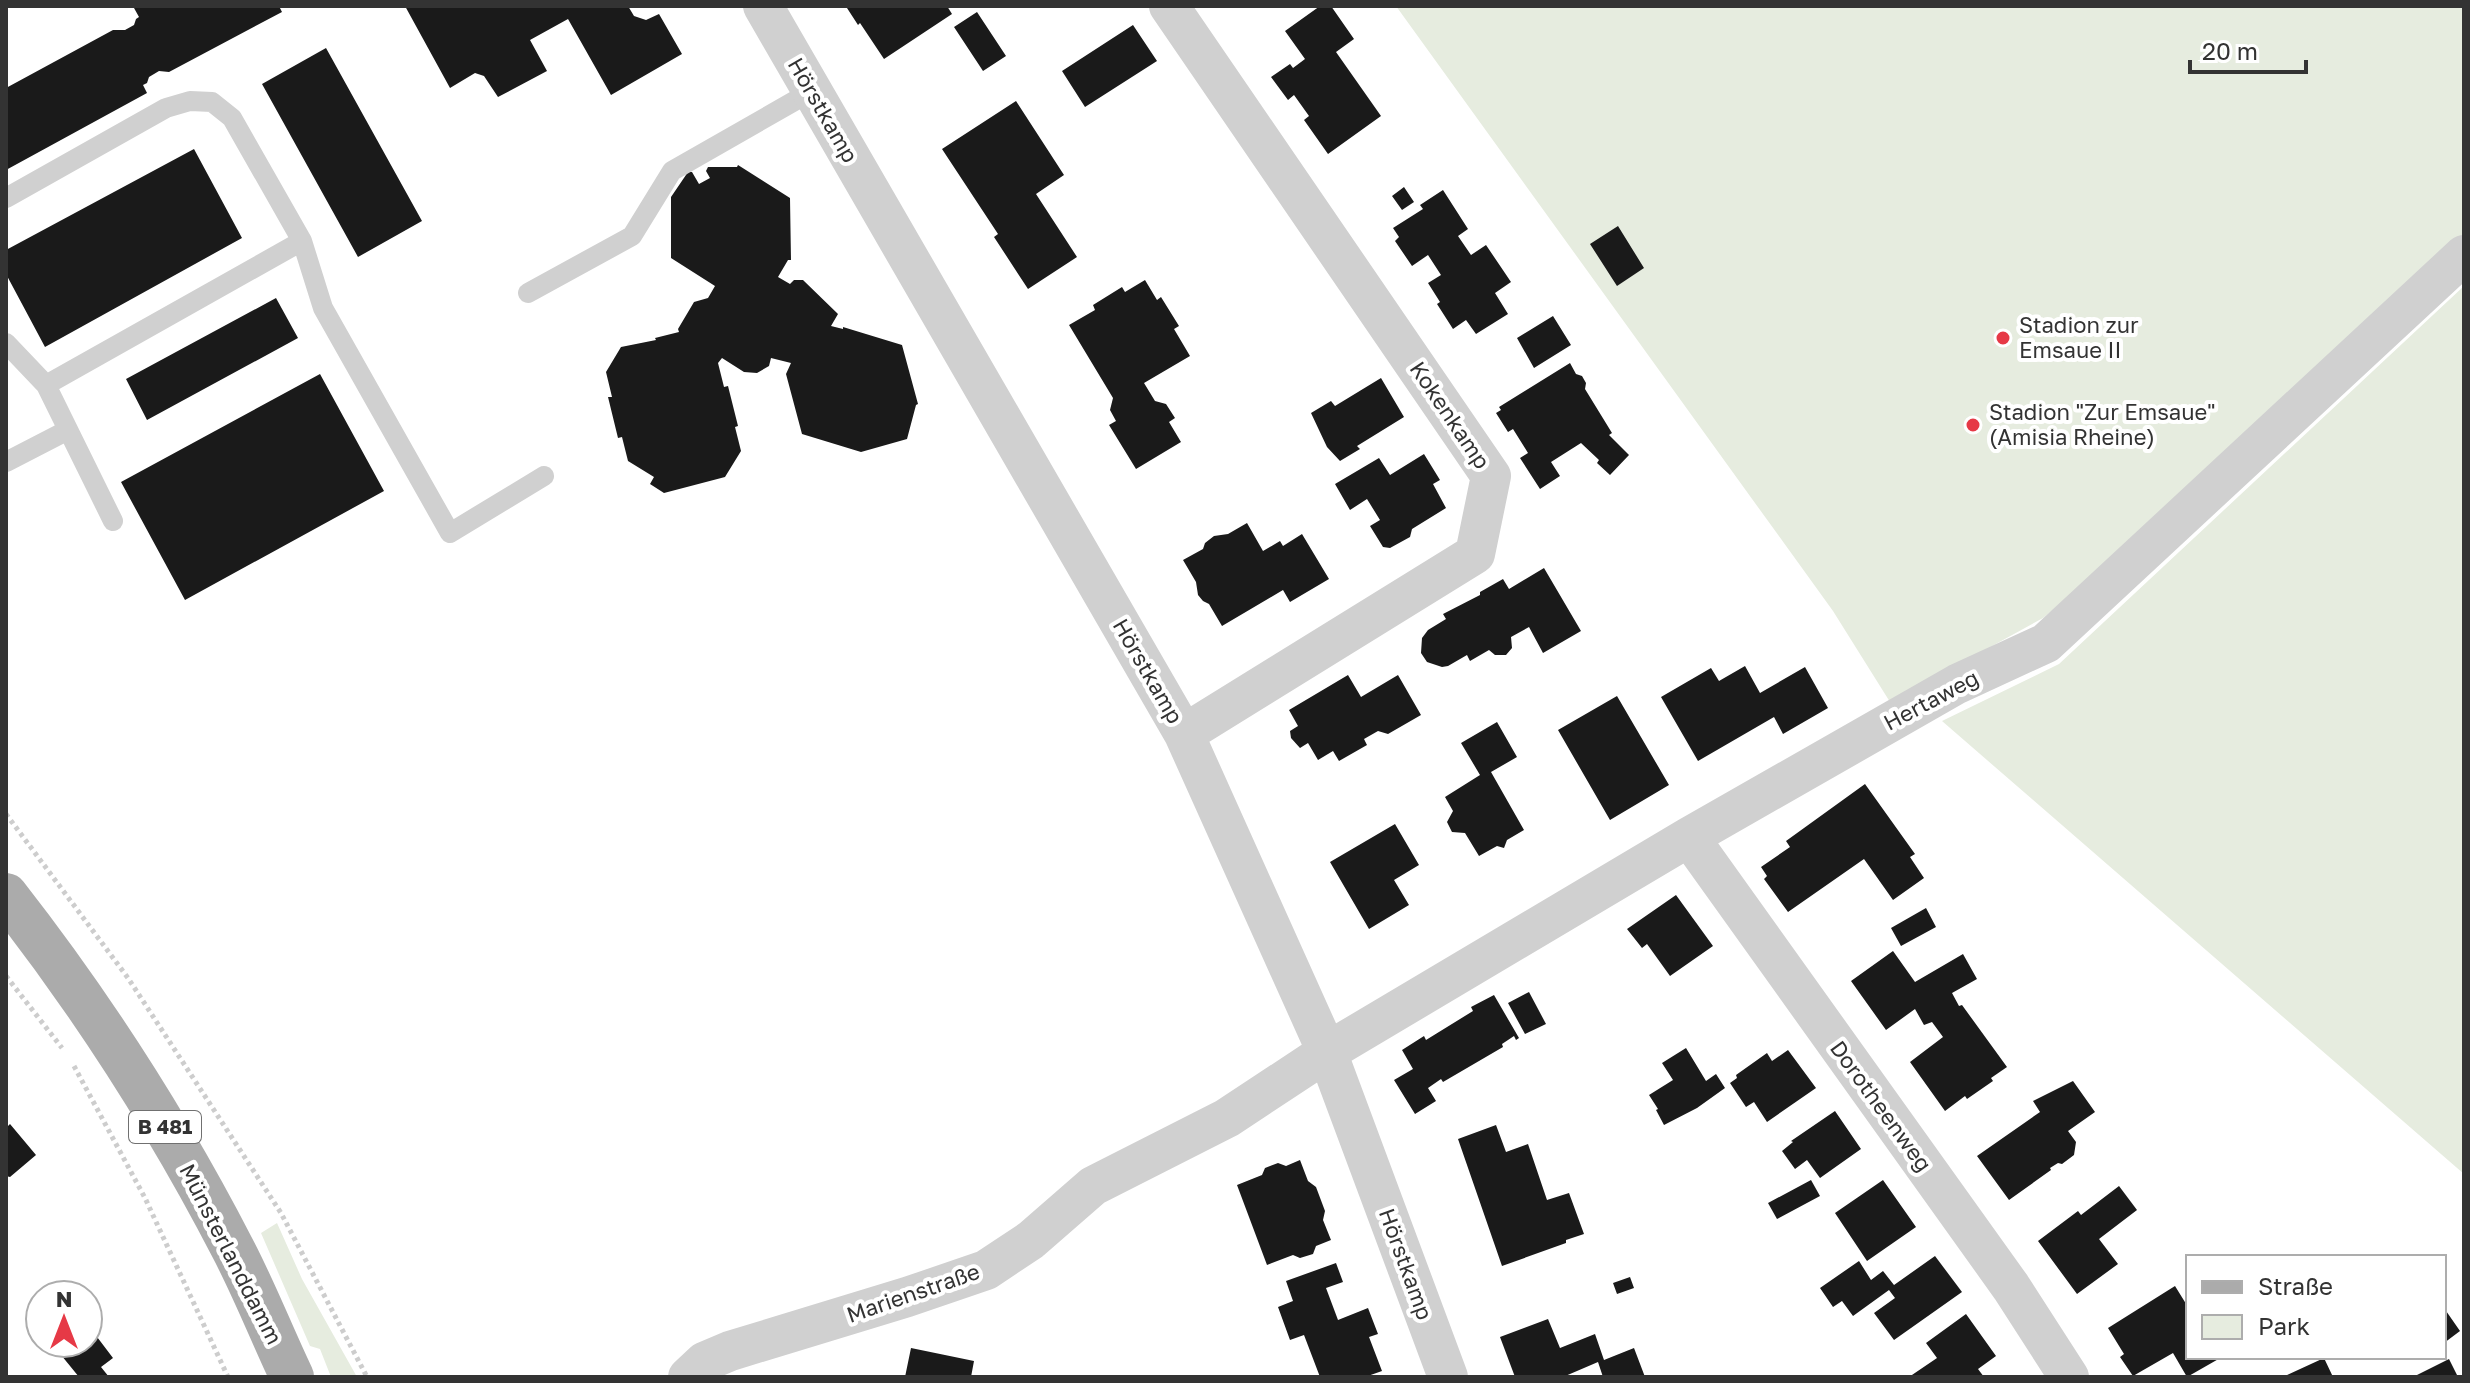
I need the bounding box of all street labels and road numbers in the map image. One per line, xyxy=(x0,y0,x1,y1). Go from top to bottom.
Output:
street label: Hörstkamp xyxy=(783,53,864,167)
street label: Kokenkamp xyxy=(1405,356,1496,474)
street label: Hörstkamp xyxy=(1108,614,1189,728)
street label: Hertaweg xyxy=(1879,663,1983,736)
street label: Dorotheenweg xyxy=(1825,1035,1938,1176)
road number: B 481 xyxy=(129,1111,201,1143)
street label: Münsterlanddamm xyxy=(174,1159,289,1349)
street label: Hörstkamp xyxy=(1374,1204,1439,1323)
street label: Marienstraße xyxy=(843,1257,983,1328)

